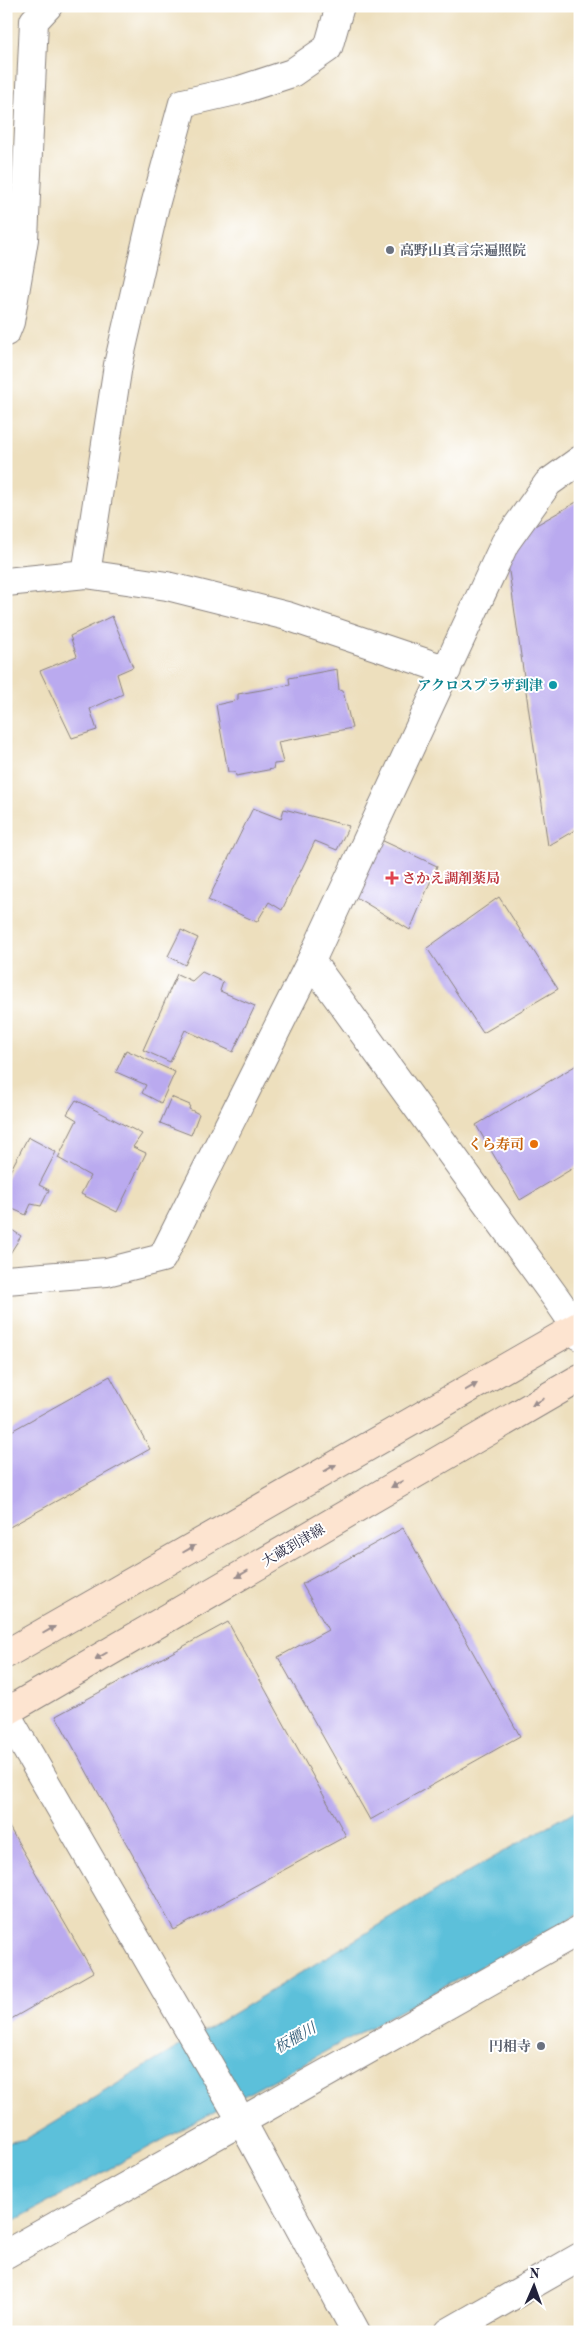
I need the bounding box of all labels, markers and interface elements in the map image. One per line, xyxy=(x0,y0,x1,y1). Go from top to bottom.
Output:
place label: 高野山真言宗遍照院 xyxy=(400,243,526,258)
marker: 高野山真言宗遍照院 xyxy=(384,244,396,256)
place label: アクロスプラザ到津 xyxy=(417,678,543,693)
marker: アクロスプラザ到津 xyxy=(547,679,559,691)
place label: さかえ調剤薬局 xyxy=(402,871,500,886)
marker: さかえ調剤薬局 xyxy=(386,872,398,884)
place label: くら寿司 xyxy=(468,1137,524,1152)
marker: くら寿司 xyxy=(528,1138,540,1150)
one-way arrow xyxy=(465,1383,478,1392)
one-way arrow xyxy=(530,1398,545,1406)
one-way arrow xyxy=(324,1464,337,1473)
one-way arrow xyxy=(391,1479,404,1488)
street label: 大蔵到津線 xyxy=(259,1521,327,1569)
one-way arrow xyxy=(183,1545,196,1554)
one-way arrow xyxy=(235,1570,248,1579)
one-way arrow xyxy=(42,1626,55,1635)
one-way arrow xyxy=(95,1652,108,1661)
water label: 板櫃川 xyxy=(272,2019,321,2057)
place label: 円相寺 xyxy=(489,2039,531,2054)
marker: 円相寺 xyxy=(535,2040,547,2052)
north arrow xyxy=(508,2260,558,2310)
text: N xyxy=(529,2267,540,2281)

